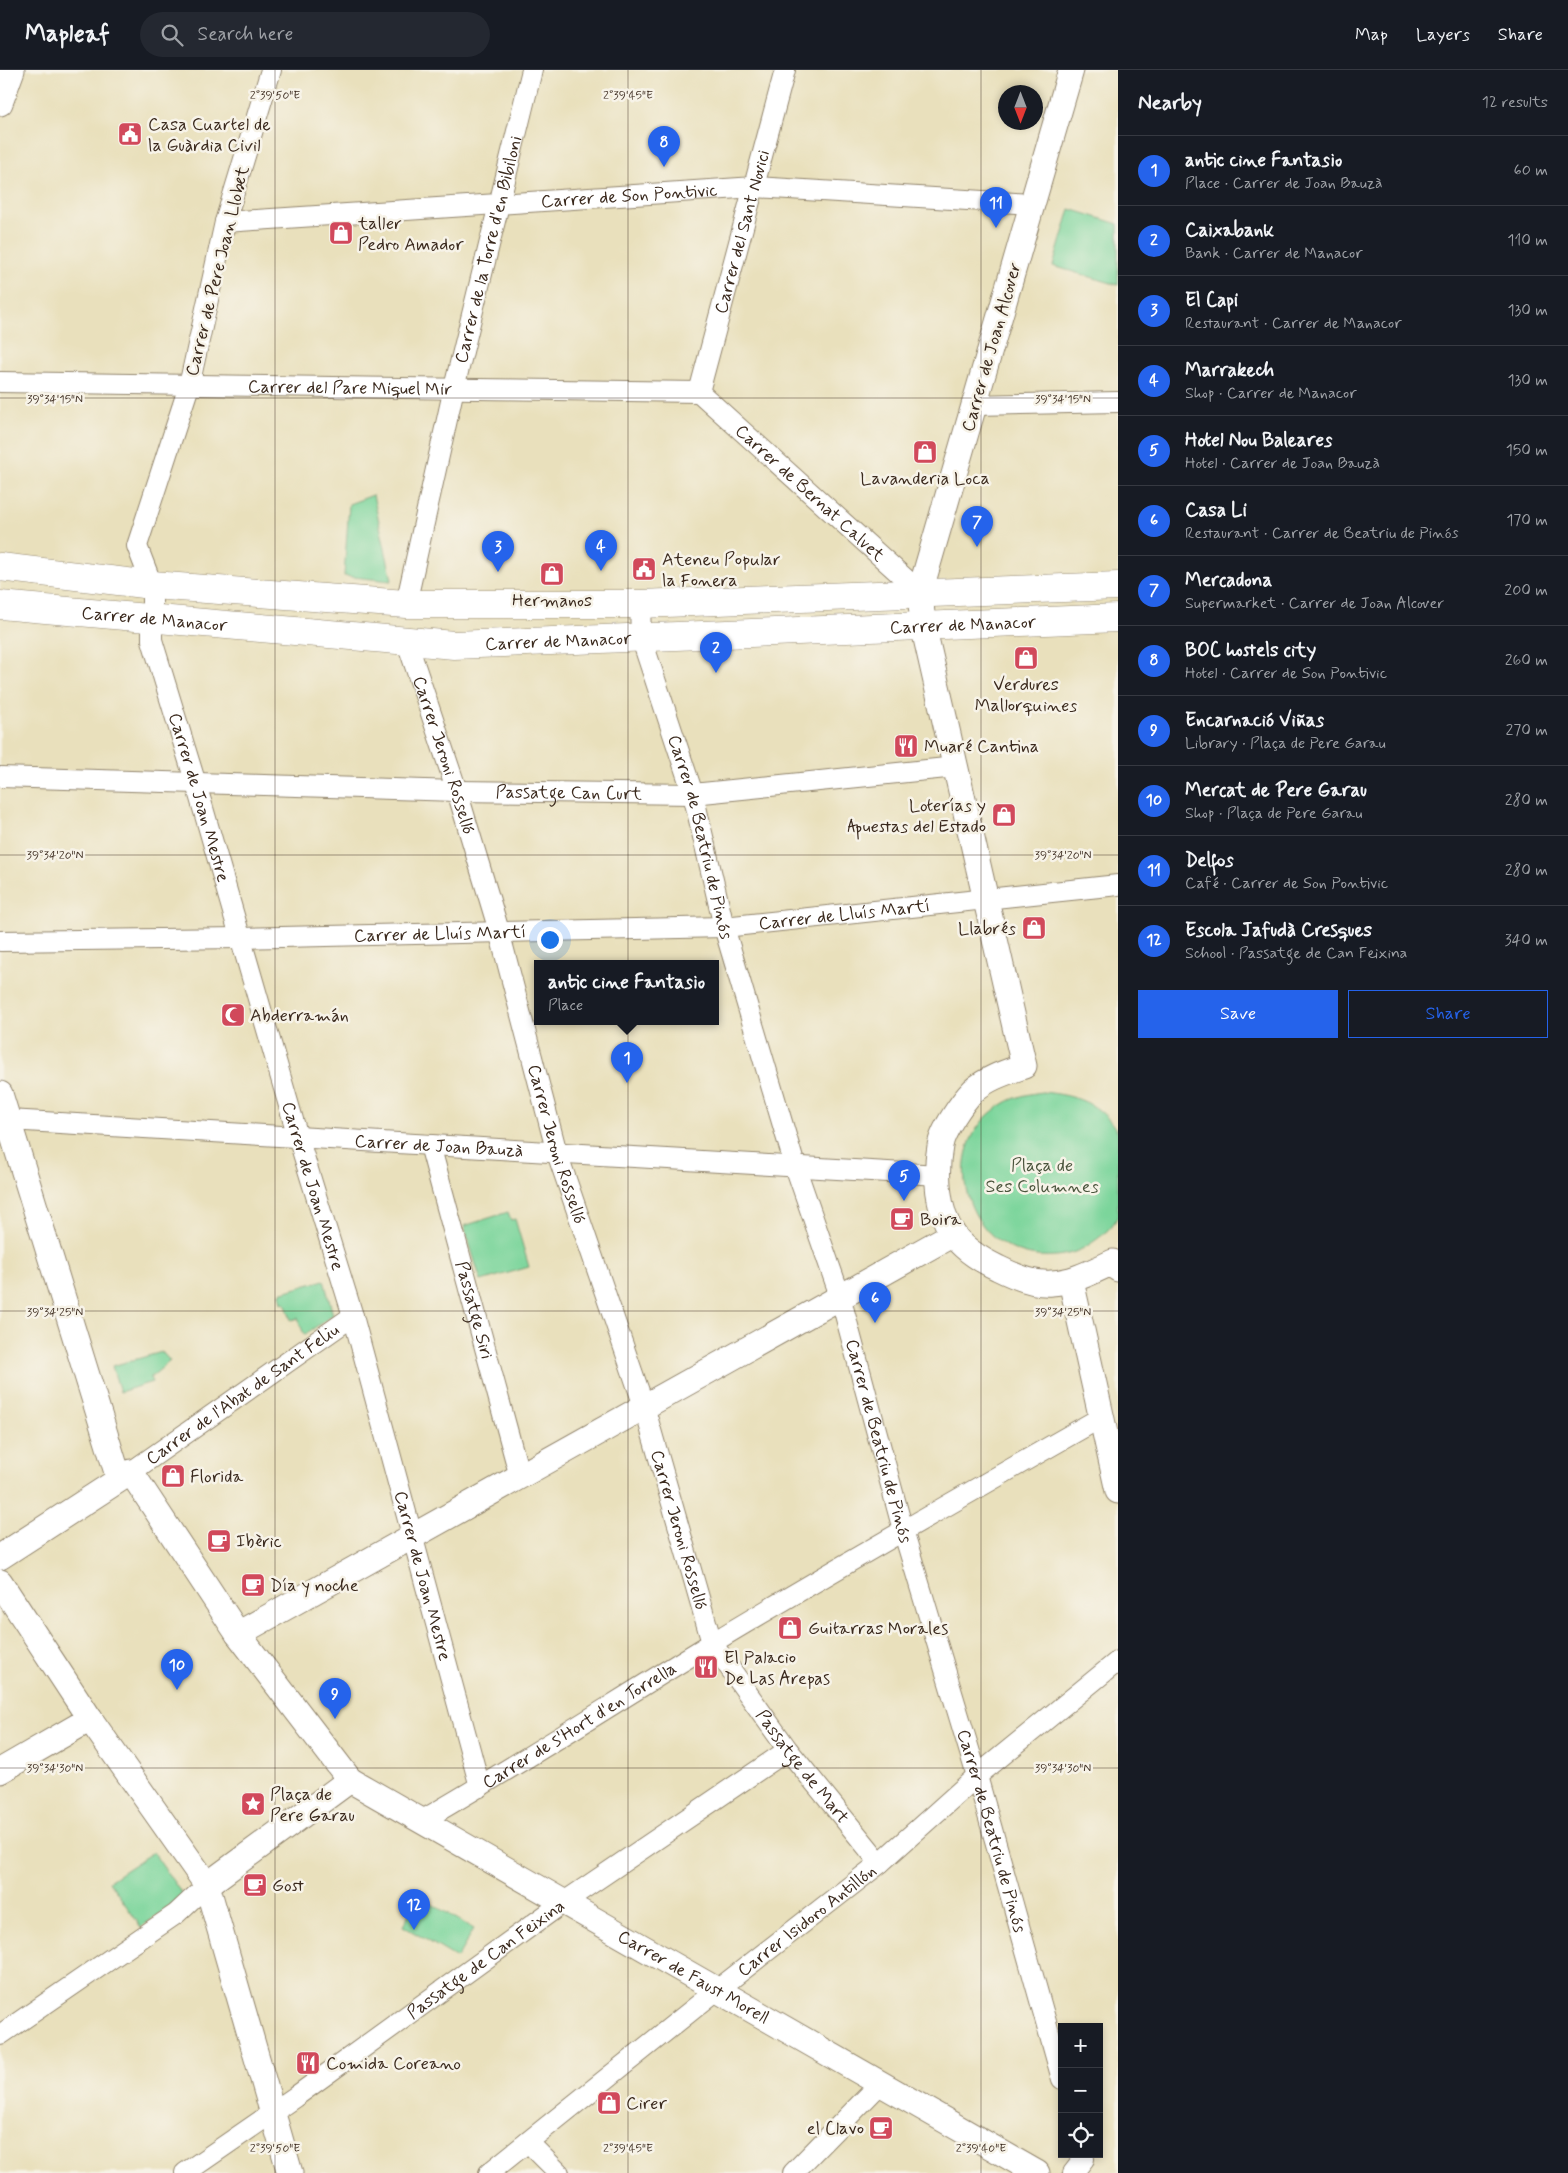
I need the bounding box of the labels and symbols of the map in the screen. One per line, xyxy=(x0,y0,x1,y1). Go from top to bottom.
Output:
north arrow xyxy=(998,85,1043,130)
text: 2°39'50"E xyxy=(250,88,300,104)
text: 2°39'45"E xyxy=(603,88,653,104)
place label: Casa Cuartel de la Guàrdia Civil xyxy=(148,113,271,158)
public building icon: Casa Cuartel de la Guàrdia Civil xyxy=(117,121,143,147)
pin: 8 xyxy=(648,126,680,167)
street label: Carrer de la Torre d'en Bibiloni xyxy=(450,133,528,366)
street label: Carrer del Sant Novici xyxy=(709,147,776,317)
street label: Carrer de Pere Joan Llobet xyxy=(180,163,256,379)
street label: Carrer de Son Pontivic xyxy=(540,179,718,214)
pin: 11 xyxy=(980,187,1012,228)
place label: taller Pedro Amador xyxy=(357,212,464,257)
shop icon: taller Pedro Amador xyxy=(328,220,354,246)
street label: Carrer de Joan Alcover xyxy=(956,259,1028,435)
street label: Carrer del Pare Miquel Mir xyxy=(248,375,453,402)
text: 39°34'15"N xyxy=(27,392,83,408)
text: 39°34'15"N xyxy=(1035,392,1091,408)
street label: Carrer de Bernat Calvet xyxy=(729,419,890,568)
shop icon: Lavanderia Loca xyxy=(912,439,938,465)
place label: Lavanderia Loca xyxy=(860,467,990,491)
pin: 7 xyxy=(961,506,993,547)
pin: 4 xyxy=(585,530,617,571)
pin: 3 xyxy=(482,531,514,572)
place label: Ateneu Popular la Fonera xyxy=(662,548,781,593)
public building icon: Ateneu Popular la Fonera xyxy=(631,556,657,582)
shop icon: Hermanos xyxy=(539,561,565,587)
place label: Hermanos xyxy=(512,589,592,613)
street label: Carrer de Manacor xyxy=(80,601,229,638)
street label: Carrer de Manacor xyxy=(889,610,1037,640)
street label: Carrer de Manacor xyxy=(485,627,632,657)
pin: 2 xyxy=(700,632,732,673)
shop icon: Verdures Mallorquines xyxy=(1013,645,1039,671)
street label: Carrer Jeroni Rosselló xyxy=(406,673,480,837)
place label: Verdures Mallorquines xyxy=(975,673,1077,718)
street label: Carrer de Joan Mestre xyxy=(162,710,235,885)
street label: Carrer de Beatriu de Pinós xyxy=(661,732,738,943)
restaurant icon: Muaré Cantina xyxy=(893,733,919,759)
place label: Muaré Cantina xyxy=(924,735,1039,759)
street label: Passatge Can Curt xyxy=(495,780,643,807)
place label: Loterías y Apuestas del Estado xyxy=(847,794,986,840)
shop icon: Loterías y Apuestas del Estado xyxy=(991,802,1017,828)
text: 39°34'20"N xyxy=(27,848,84,864)
text: 39°34'20"N xyxy=(1035,848,1092,864)
street label: Carrer de Lluís Martí xyxy=(757,894,931,936)
shop icon: Llabrés xyxy=(1021,915,1047,941)
place label: Llabrés xyxy=(958,917,1016,941)
street label: Carrer de Lluís Martí xyxy=(354,921,526,948)
your location xyxy=(537,927,563,953)
mosque icon: Abderramán xyxy=(220,1002,246,1028)
place label: Abderramán xyxy=(250,1004,349,1028)
pin: 1 xyxy=(611,1042,643,1083)
street label: Carrer Jeroni Rosselló xyxy=(521,1062,591,1227)
street label: Carrer de Joan Mestre xyxy=(275,1099,349,1274)
street label: Carrer de Joan Bauzà xyxy=(354,1129,524,1163)
park label: Plaça de Ses Columnes xyxy=(985,1154,1099,1199)
pin: 5 xyxy=(888,1160,920,1201)
cafe icon: Boira xyxy=(889,1206,915,1232)
place label: Boira xyxy=(920,1208,962,1232)
street label: Passatge Siri xyxy=(449,1259,499,1362)
pin: 6 xyxy=(859,1282,891,1323)
text: 39°34'25"N xyxy=(27,1305,83,1321)
text: 39°34'25"N xyxy=(1035,1305,1091,1321)
street label: Carrer de l'Abat de Sant Feliu xyxy=(141,1318,344,1471)
street label: Carrer de Beatriu de Pinós xyxy=(839,1337,917,1546)
street label: Carrer Jeroni Rosselló xyxy=(644,1447,713,1613)
shop icon: Florida xyxy=(160,1463,186,1489)
place label: Florida xyxy=(190,1465,243,1489)
street label: Carrer de Joan Mestre xyxy=(388,1488,456,1664)
cafe icon: Ibèric xyxy=(206,1528,232,1554)
place label: Ibèric xyxy=(236,1530,282,1554)
cafe icon: Día y noche xyxy=(240,1572,266,1598)
place label: Día y noche xyxy=(270,1574,359,1598)
shop icon: Guitarras Morales xyxy=(777,1615,803,1641)
place label: Guitarras Morales xyxy=(808,1617,948,1641)
place label: El Palacio De Las Arepas xyxy=(724,1646,830,1691)
pin: 10 xyxy=(161,1649,193,1690)
restaurant icon: El Palacio De Las Arepas xyxy=(693,1654,719,1680)
street label: Carrer de s'Hort d'en Torrella xyxy=(478,1657,681,1795)
pin: 9 xyxy=(319,1678,351,1719)
street label: Passatge de Mart xyxy=(750,1705,854,1829)
street label: Carrer de Beatriu de Pinós xyxy=(951,1727,1031,1936)
text: 39°34'30"N xyxy=(27,1761,83,1777)
text: 39°34'30"N xyxy=(1035,1761,1091,1777)
place label: Plaça de Pere Garau xyxy=(270,1783,355,1828)
place icon: Plaça de Pere Garau xyxy=(240,1791,266,1817)
street label: Carrer Isidoro Antillón xyxy=(733,1859,882,1983)
cafe icon: Gost xyxy=(242,1872,268,1898)
place label: Gost xyxy=(272,1874,305,1898)
pin: 12 xyxy=(398,1889,430,1930)
street label: Passatge de Can Feixina xyxy=(402,1894,570,2025)
street label: Carrer de Faust Morell xyxy=(613,1925,773,2030)
restaurant icon: Comida Coreano xyxy=(295,2050,321,2076)
place label: Comida Coreano xyxy=(326,2052,461,2076)
shop icon: Cirer xyxy=(596,2090,622,2116)
place label: Cirer xyxy=(626,2092,667,2116)
cafe icon: el Clavo xyxy=(868,2115,894,2141)
place label: el Clavo xyxy=(807,2117,864,2141)
text: 2°39'50"E xyxy=(250,2141,300,2157)
text: 2°39'45"E xyxy=(603,2141,653,2157)
text: 2°39'40"E xyxy=(956,2141,1006,2157)

